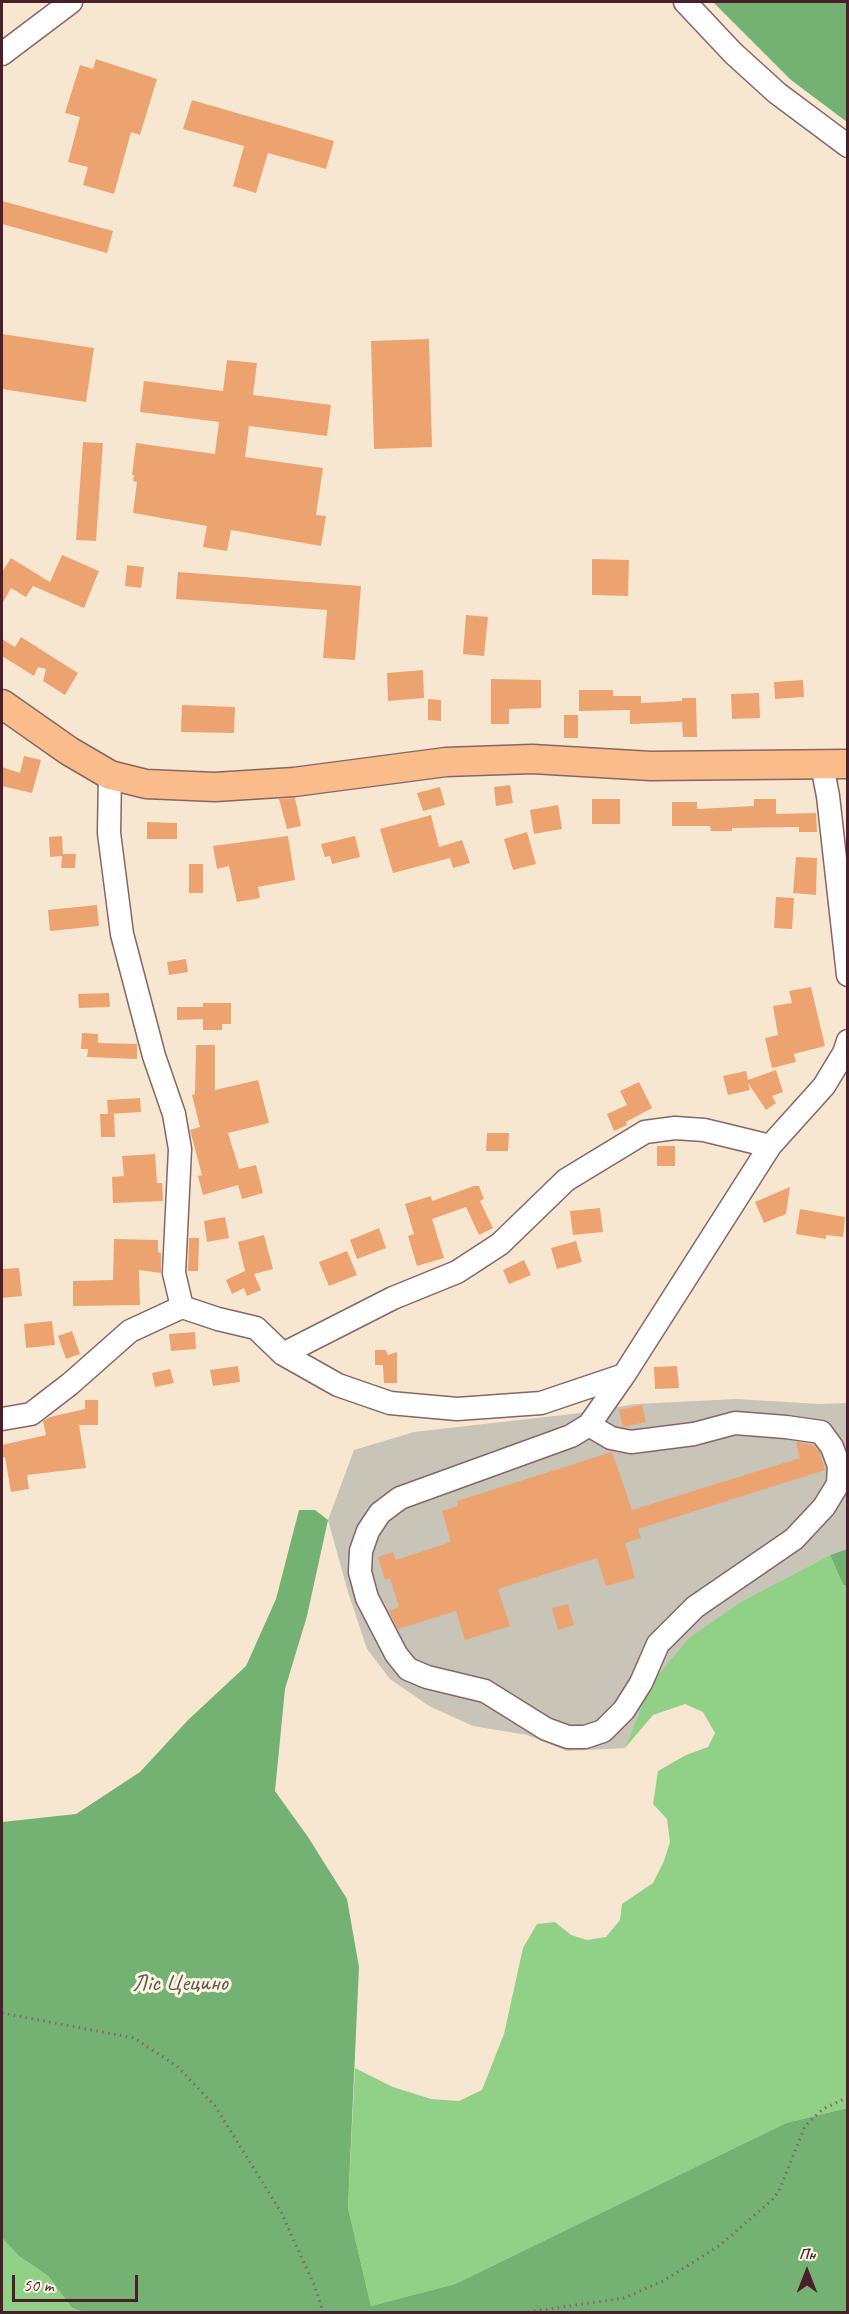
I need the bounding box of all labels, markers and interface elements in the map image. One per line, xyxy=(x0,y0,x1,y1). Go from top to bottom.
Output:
park label: Ліс Цецино xyxy=(132,1970,228,1998)
north arrow xyxy=(777,2242,837,2302)
text: Пн xyxy=(799,2244,815,2264)
scale bar xyxy=(15,2263,141,2301)
text: 50 m xyxy=(23,2274,54,2296)

